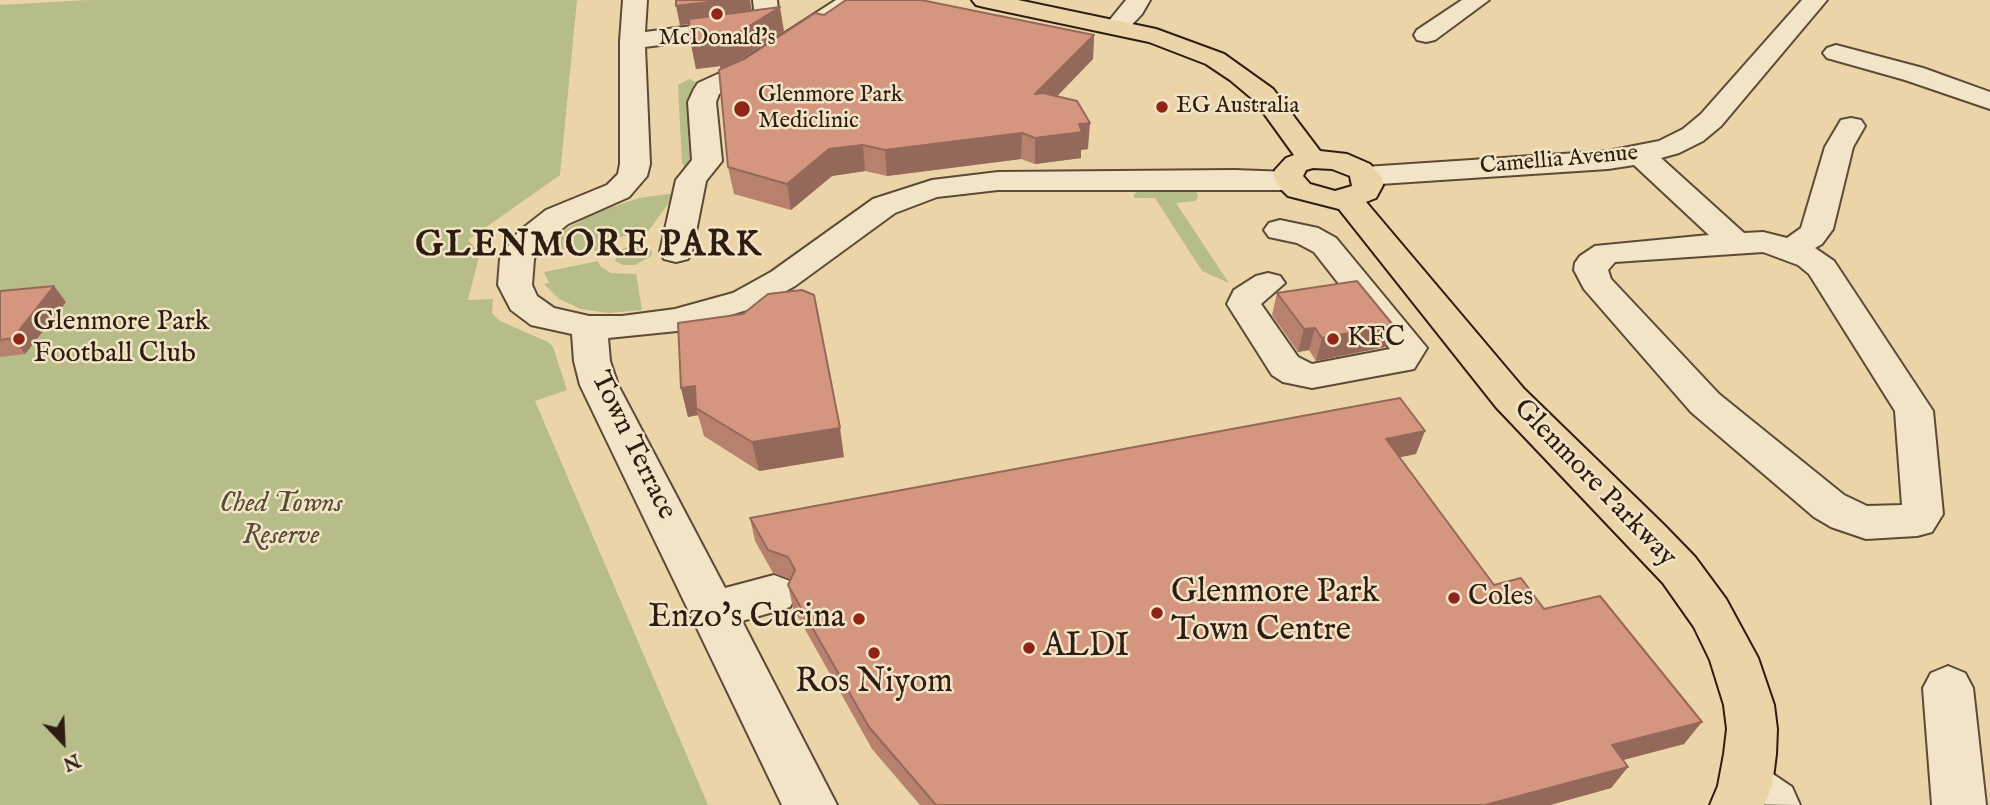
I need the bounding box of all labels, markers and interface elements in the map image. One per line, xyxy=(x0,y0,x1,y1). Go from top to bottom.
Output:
marker: McDonald's xyxy=(709,6,725,22)
place label: McDonald's xyxy=(659,25,775,53)
place label: Glenmore Park Mediclinic xyxy=(758,82,903,136)
place label: EG Australia xyxy=(1176,93,1299,121)
marker: Glenmore Park Mediclinic xyxy=(732,99,752,119)
marker: EG Australia xyxy=(1154,99,1170,115)
street label: Camellia Avenue xyxy=(1479,140,1639,182)
district label: GLENMORE PARK xyxy=(417,227,761,269)
place label: Glenmore Park Football Club xyxy=(33,306,210,372)
place label: KFC xyxy=(1347,322,1405,356)
marker: Glenmore Park Football Club xyxy=(11,331,27,347)
marker: KFC xyxy=(1325,331,1341,347)
street label: Town Terrace xyxy=(582,367,682,525)
street label: Glenmore Parkway xyxy=(1505,393,1683,575)
park label: Ched Towns Reserve xyxy=(219,488,343,554)
place label: Glenmore Park Town Centre xyxy=(1171,574,1379,652)
place label: Coles xyxy=(1468,581,1533,615)
marker: Coles xyxy=(1446,590,1462,606)
place label: Enzo's Cucina xyxy=(648,599,845,639)
marker: Glenmore Park Town Centre xyxy=(1149,605,1165,621)
marker: Enzo's Cucina xyxy=(851,611,867,627)
place label: ALDI xyxy=(1043,628,1129,668)
marker: ALDI xyxy=(1021,640,1037,656)
marker: Ros Niyom xyxy=(866,645,882,661)
place label: Ros Niyom xyxy=(795,664,953,704)
north arrow xyxy=(28,707,98,777)
text: N xyxy=(59,747,83,776)

